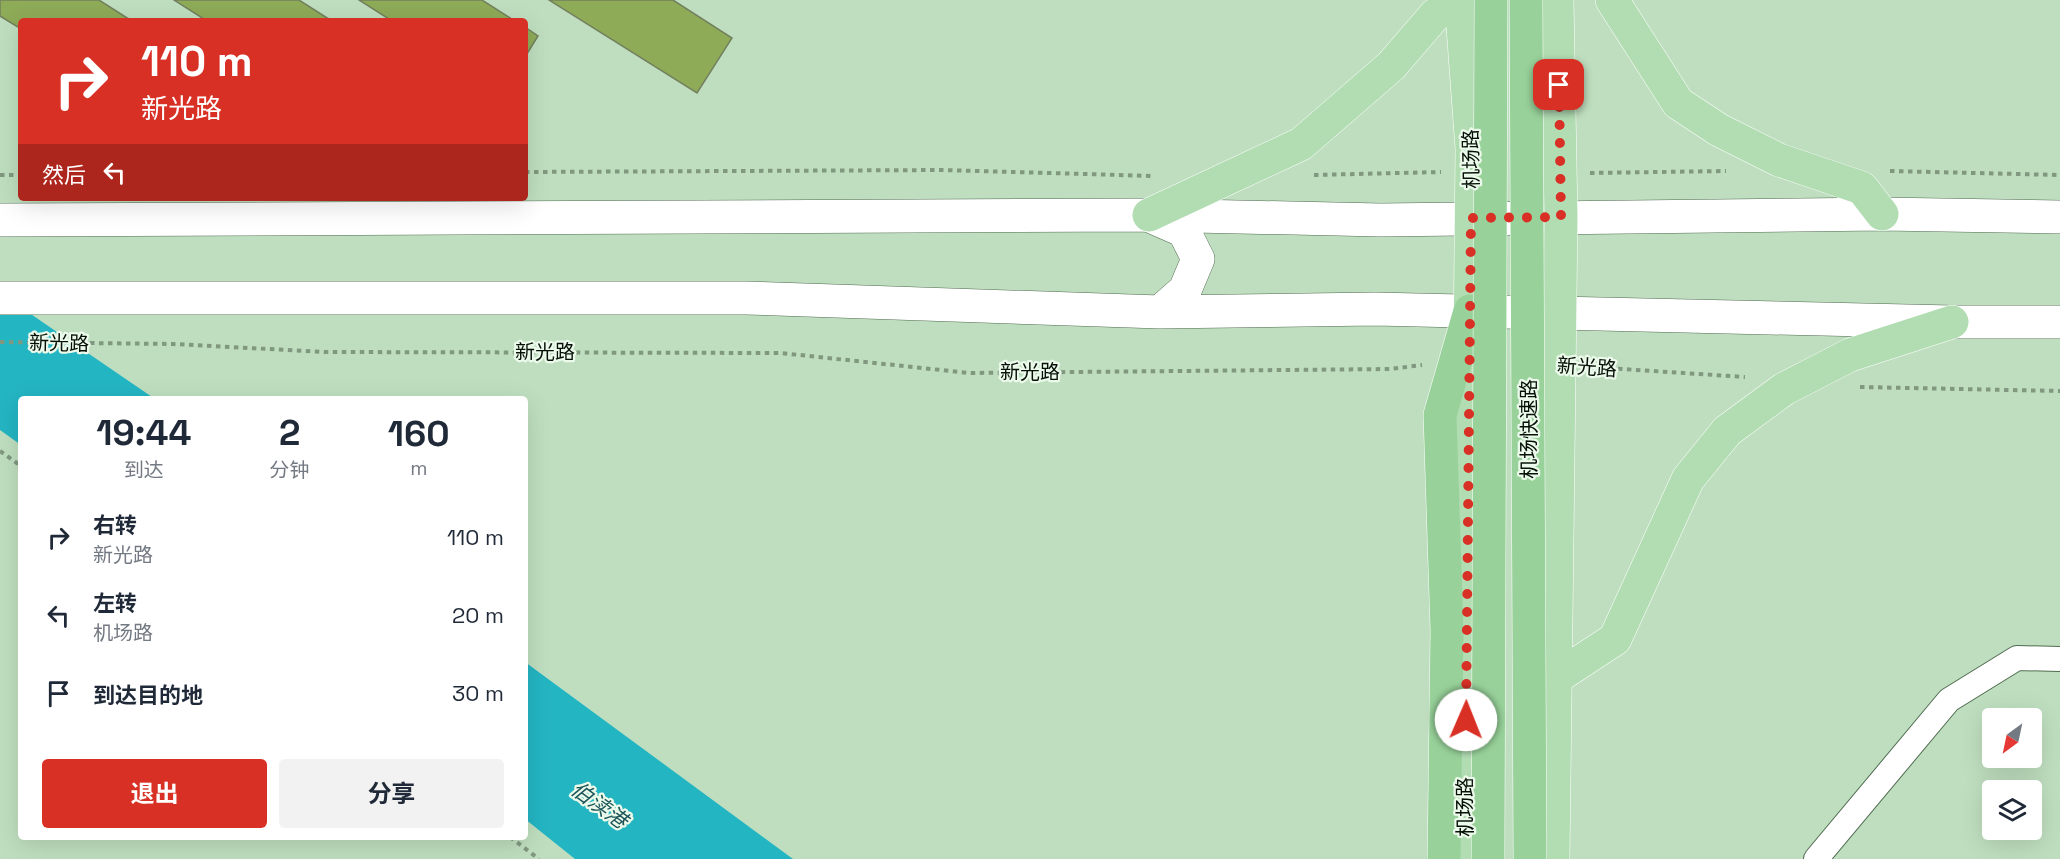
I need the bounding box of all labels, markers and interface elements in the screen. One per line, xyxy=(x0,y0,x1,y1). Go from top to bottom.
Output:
text: 110 m xyxy=(141,35,253,88)
icon: right xyxy=(42,42,120,120)
pin xyxy=(1533,59,1584,110)
icon: arrive xyxy=(1542,68,1575,101)
text: 新光路 xyxy=(141,91,222,126)
street label: 机场路 xyxy=(1457,129,1485,189)
icon: left xyxy=(98,156,131,189)
text: 然后 xyxy=(42,161,86,189)
street label: 新光路 xyxy=(29,329,89,357)
street label: 新光路 xyxy=(515,339,575,365)
street label: 新光路 xyxy=(1556,352,1618,382)
street label: 新光路 xyxy=(1000,359,1060,385)
street label: 机场快速路 xyxy=(1516,379,1542,479)
text: 19:44 xyxy=(96,410,191,456)
text: 2 xyxy=(279,410,300,456)
text: 160 xyxy=(388,411,450,457)
text: m xyxy=(410,455,427,481)
text: 到达 xyxy=(124,457,164,483)
text: 分钟 xyxy=(270,457,310,483)
text: 右转 xyxy=(93,511,137,539)
icon: right xyxy=(42,521,75,554)
text: 110 m xyxy=(447,523,504,551)
text: 新光路 xyxy=(93,542,153,568)
text: 左转 xyxy=(93,589,137,617)
icon: left xyxy=(42,599,75,632)
text: 20 m xyxy=(452,601,504,629)
text: 机场路 xyxy=(93,620,153,646)
icon: arrive xyxy=(42,677,75,710)
text: 30 m xyxy=(452,679,504,707)
text: 到达目的地 xyxy=(93,681,203,709)
position arrow xyxy=(1434,688,1498,752)
north arrow xyxy=(1982,708,2042,768)
map controls xyxy=(1982,708,2042,840)
button: 退出 xyxy=(42,759,267,828)
button: 分享 xyxy=(279,759,504,828)
water label: 伯渎港 xyxy=(566,775,635,836)
street label: 机场路 xyxy=(1452,777,1478,837)
button: layers xyxy=(1982,780,2042,840)

